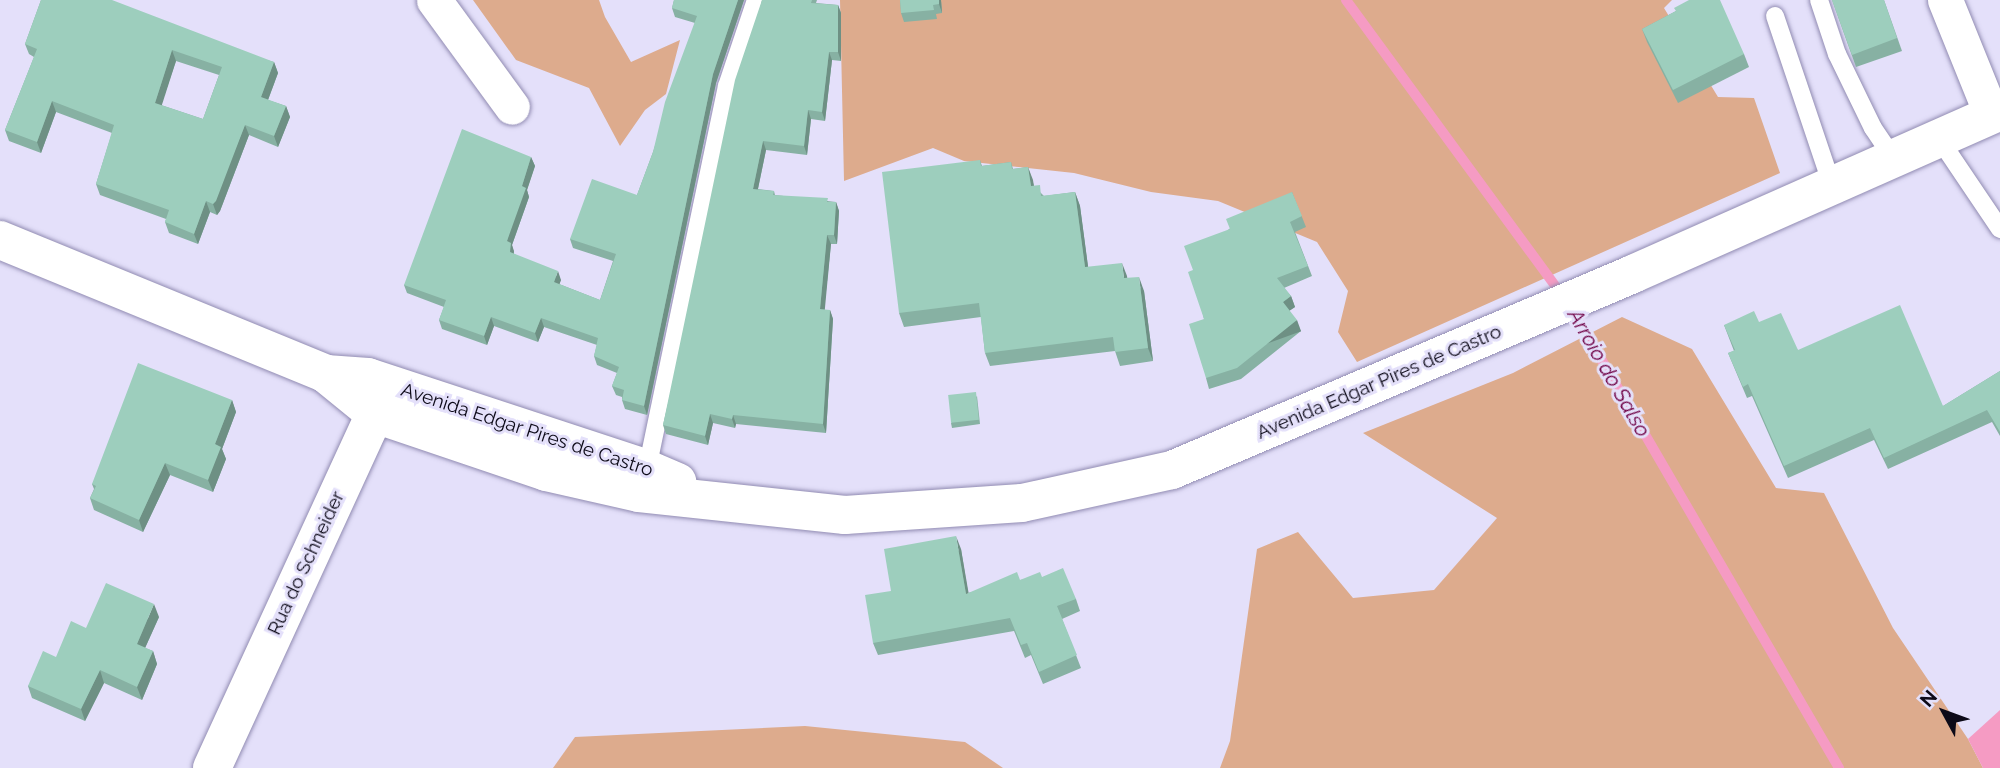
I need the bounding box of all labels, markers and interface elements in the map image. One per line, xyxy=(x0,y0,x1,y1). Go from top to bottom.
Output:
water label: Arroio do Salso xyxy=(1562,305,1656,441)
street label: Avenida Edgar Pires de Castro xyxy=(1253,320,1505,444)
street label: Avenida Edgar Pires de Castro xyxy=(398,378,656,482)
street label: Rua do Schneider xyxy=(263,488,349,638)
north arrow xyxy=(1909,677,1979,747)
text: N xyxy=(1915,686,1941,711)

